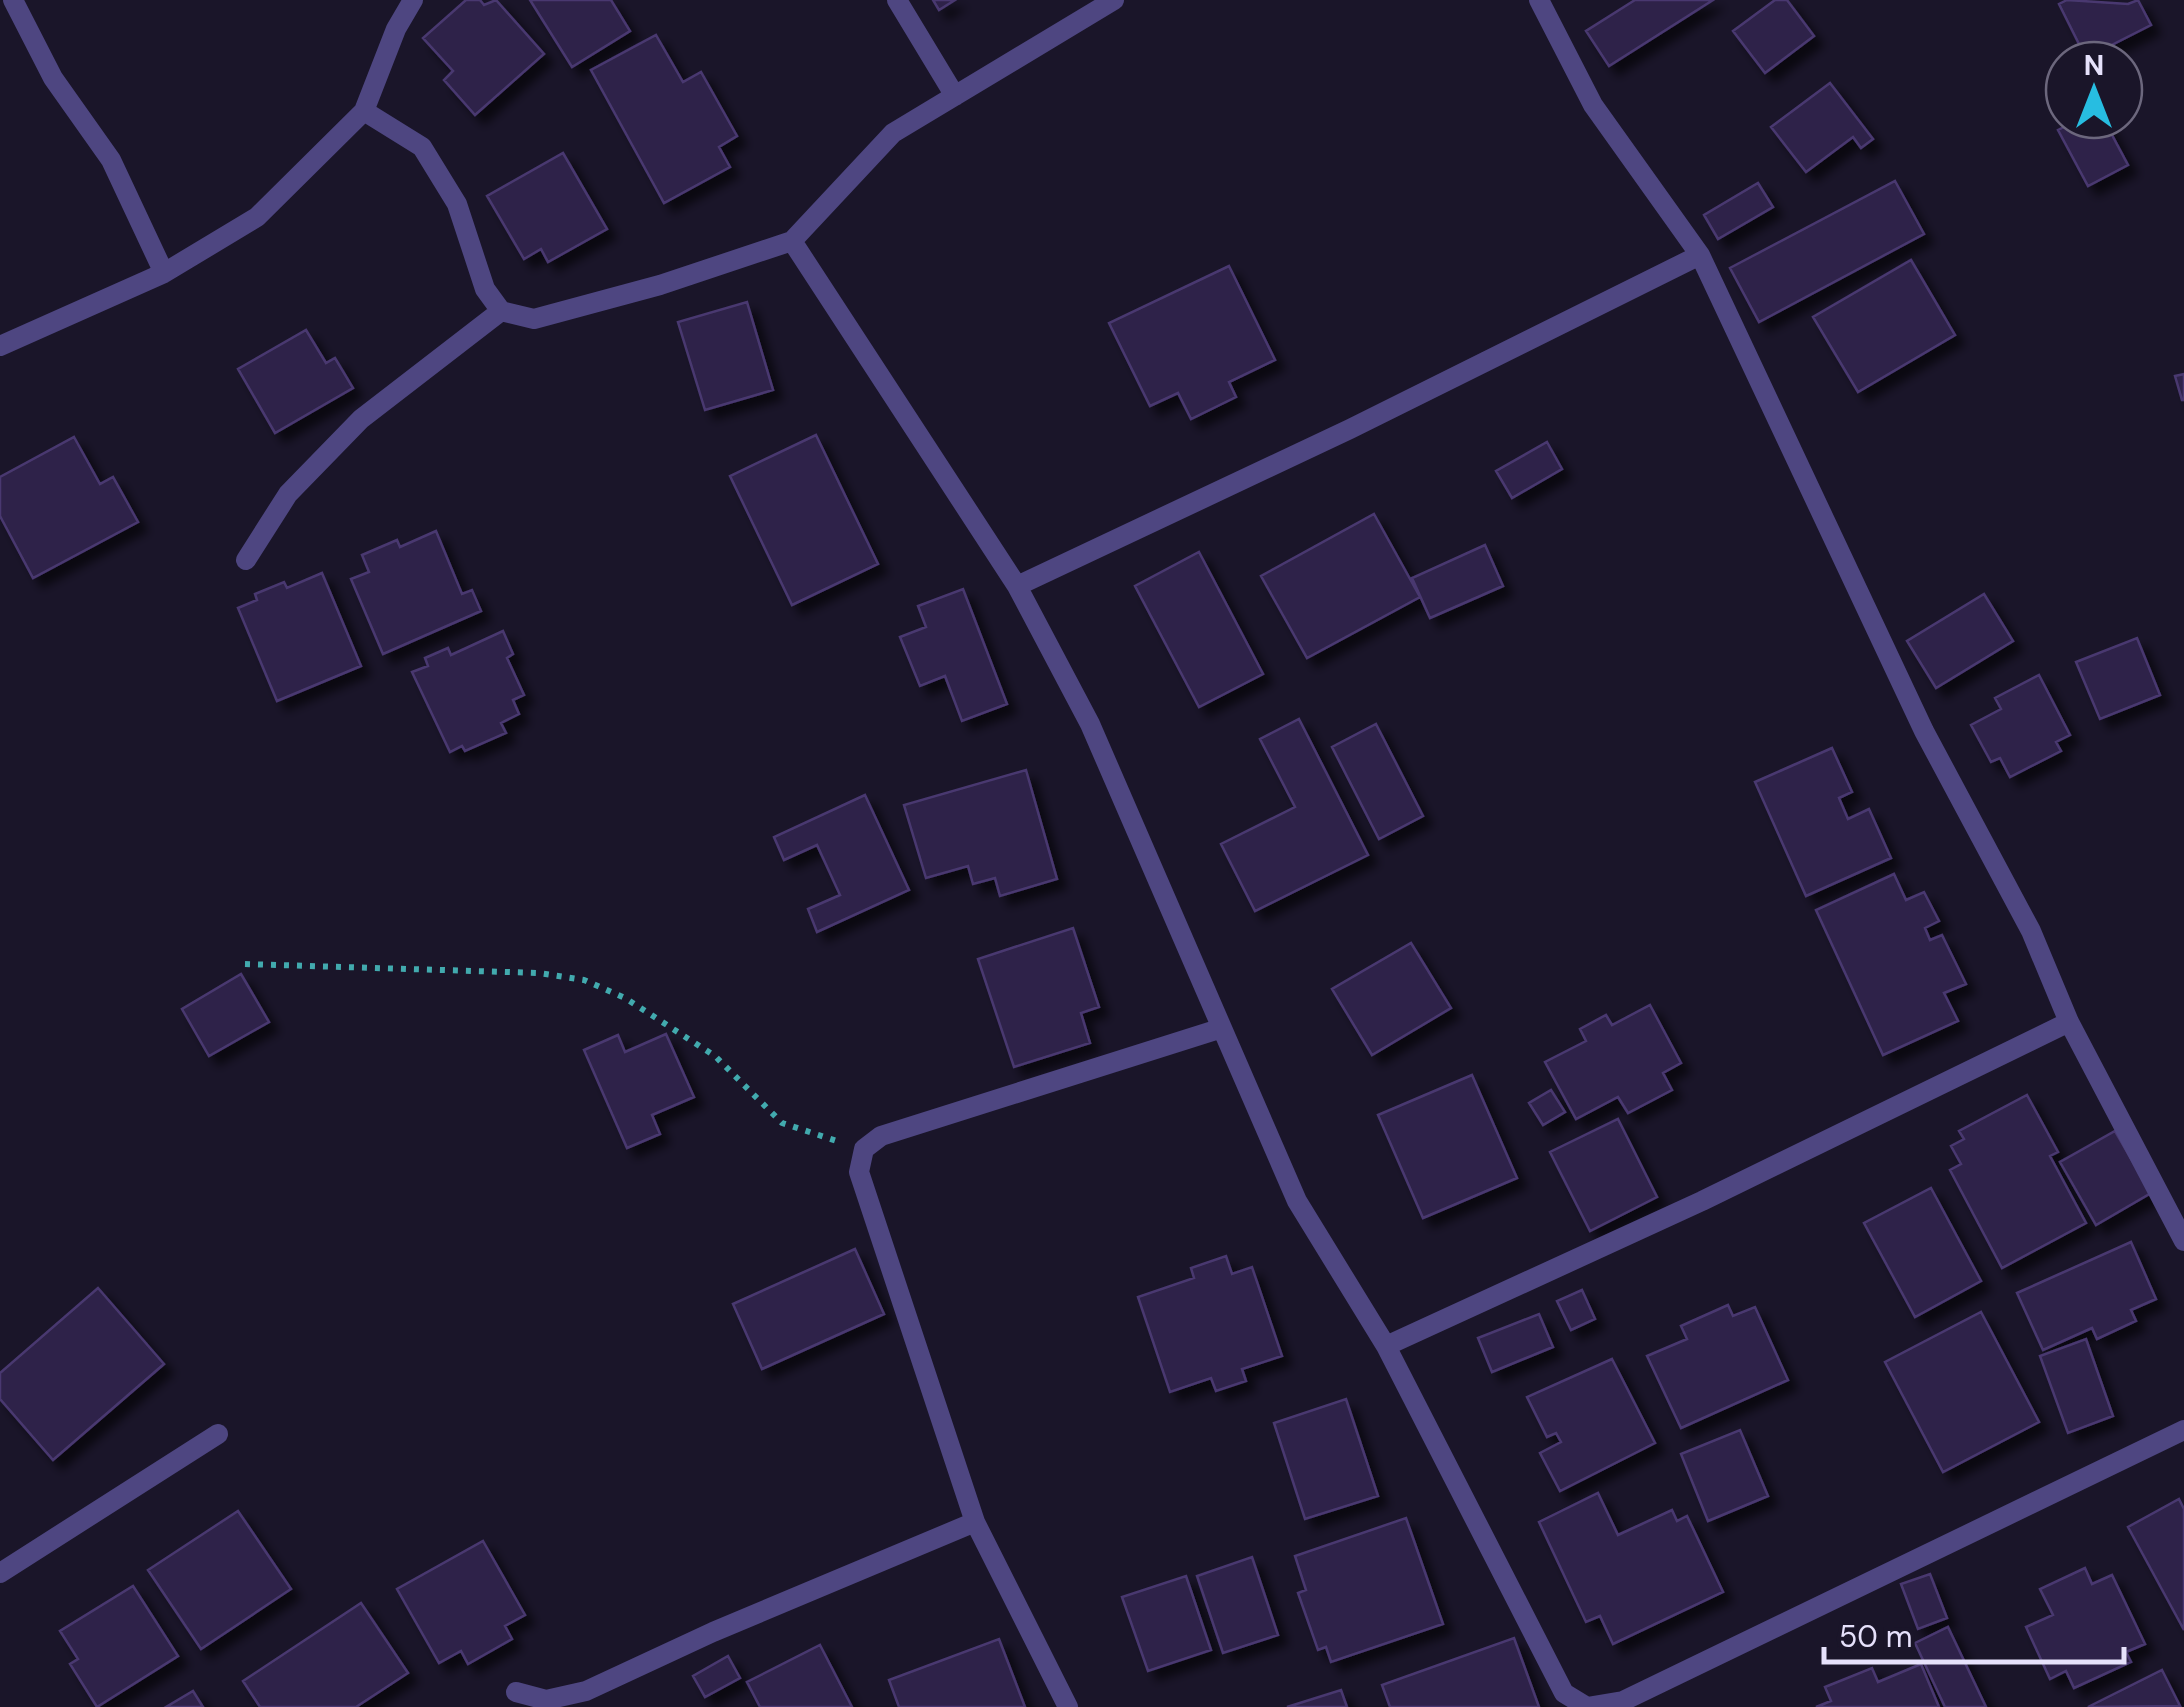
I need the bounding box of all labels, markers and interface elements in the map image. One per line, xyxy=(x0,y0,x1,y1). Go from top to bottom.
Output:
north arrow xyxy=(2044,40,2144,140)
text: N xyxy=(2084,47,2104,84)
scale bar xyxy=(1824,1602,2124,1664)
text: 50 m xyxy=(1839,1617,1913,1656)

